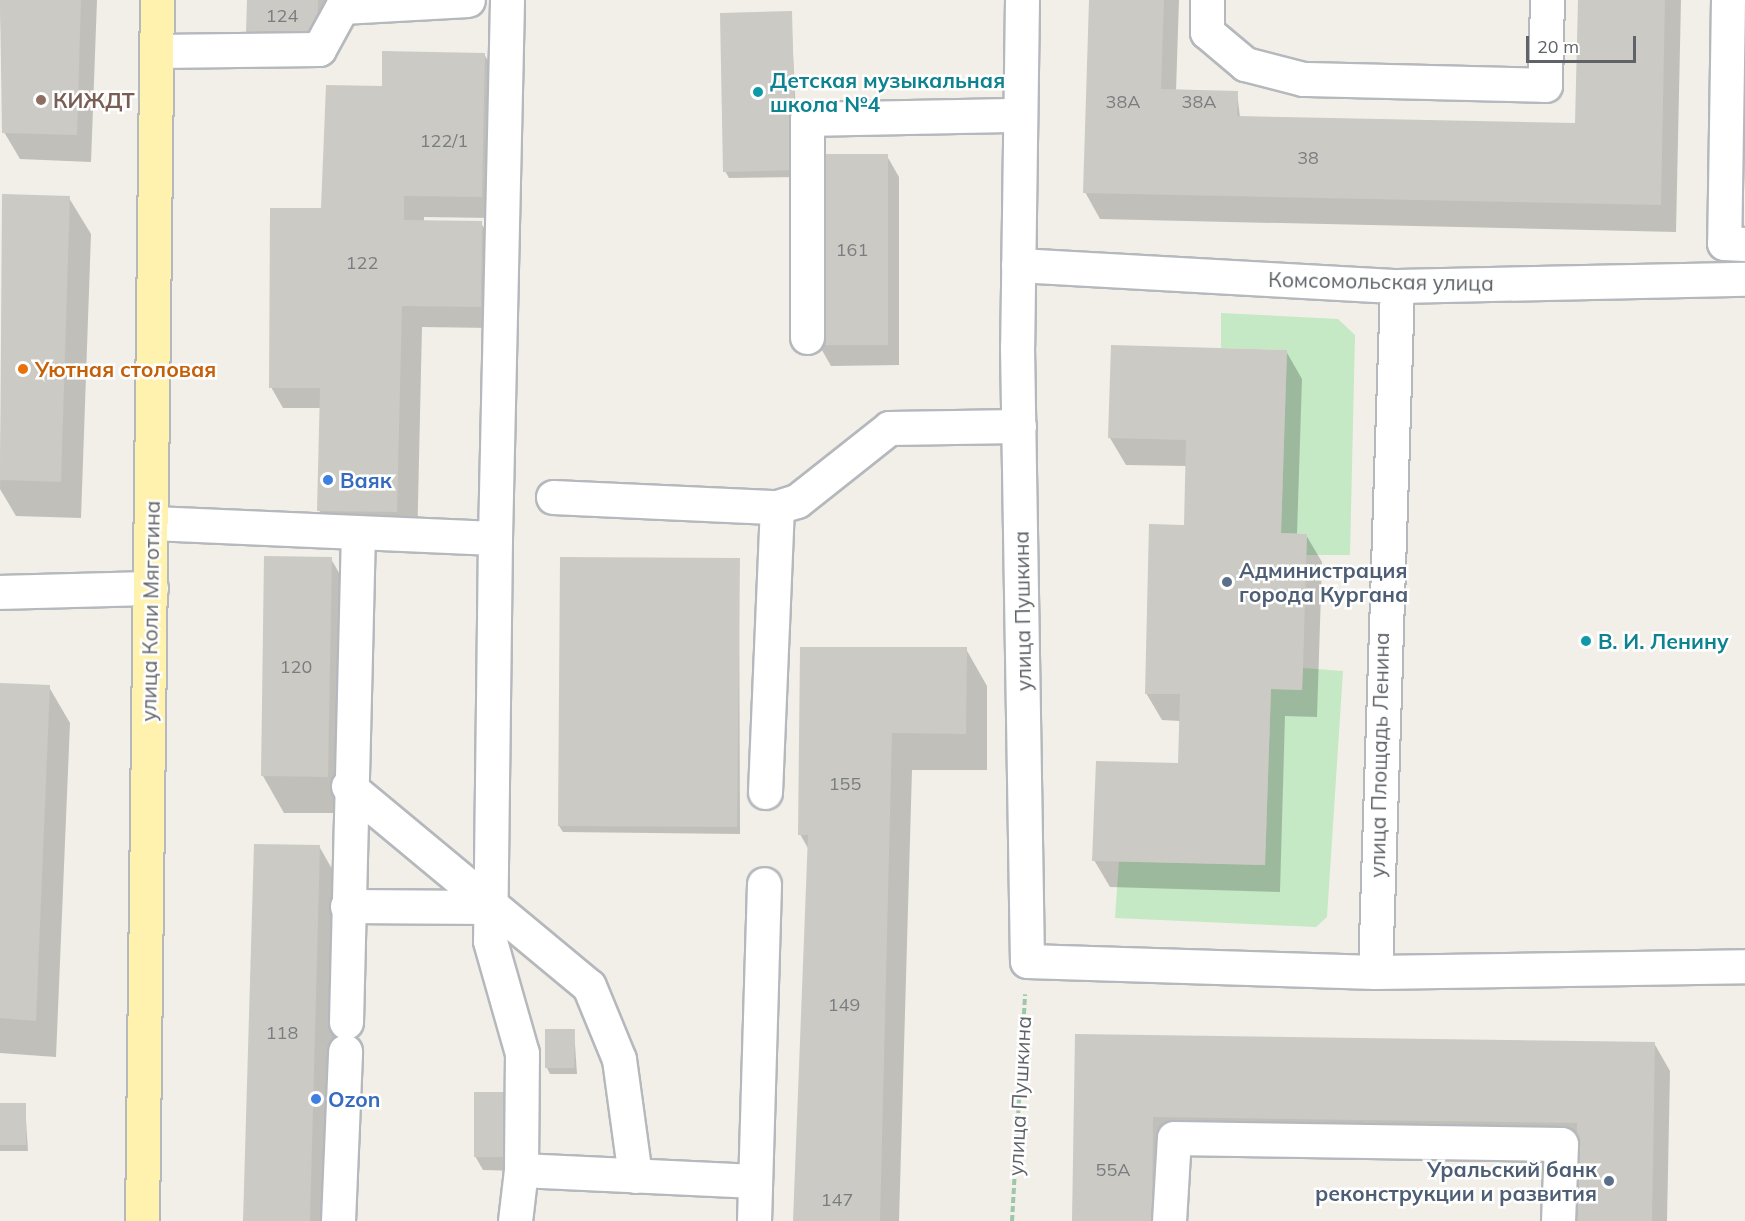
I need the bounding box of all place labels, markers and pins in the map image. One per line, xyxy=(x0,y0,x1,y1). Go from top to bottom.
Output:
place label: Детская музыкальная школа №4 xyxy=(770,67,1005,117)
marker: Детская музыкальная школа №4 xyxy=(751,85,765,99)
place label: КИЖДТ xyxy=(53,87,135,113)
marker: КИЖДТ xyxy=(34,93,48,107)
place label: Уютная столовая xyxy=(35,356,216,382)
marker: Уютная столовая xyxy=(16,362,30,376)
place label: Ваяк xyxy=(340,467,392,493)
marker: Ваяк xyxy=(321,473,335,487)
place label: Администрация города Кургана xyxy=(1239,557,1408,607)
marker: Администрация города Кургана xyxy=(1220,575,1234,589)
place label: В. И. Ленину xyxy=(1598,628,1729,654)
marker: В. И. Ленину xyxy=(1579,634,1593,648)
place label: Ozon xyxy=(328,1086,380,1112)
marker: Ozon xyxy=(309,1092,323,1106)
place label: Уральский банк реконструкции и развития xyxy=(1315,1156,1597,1206)
marker: Уральский банк реконструкции и развития xyxy=(1602,1174,1616,1188)

